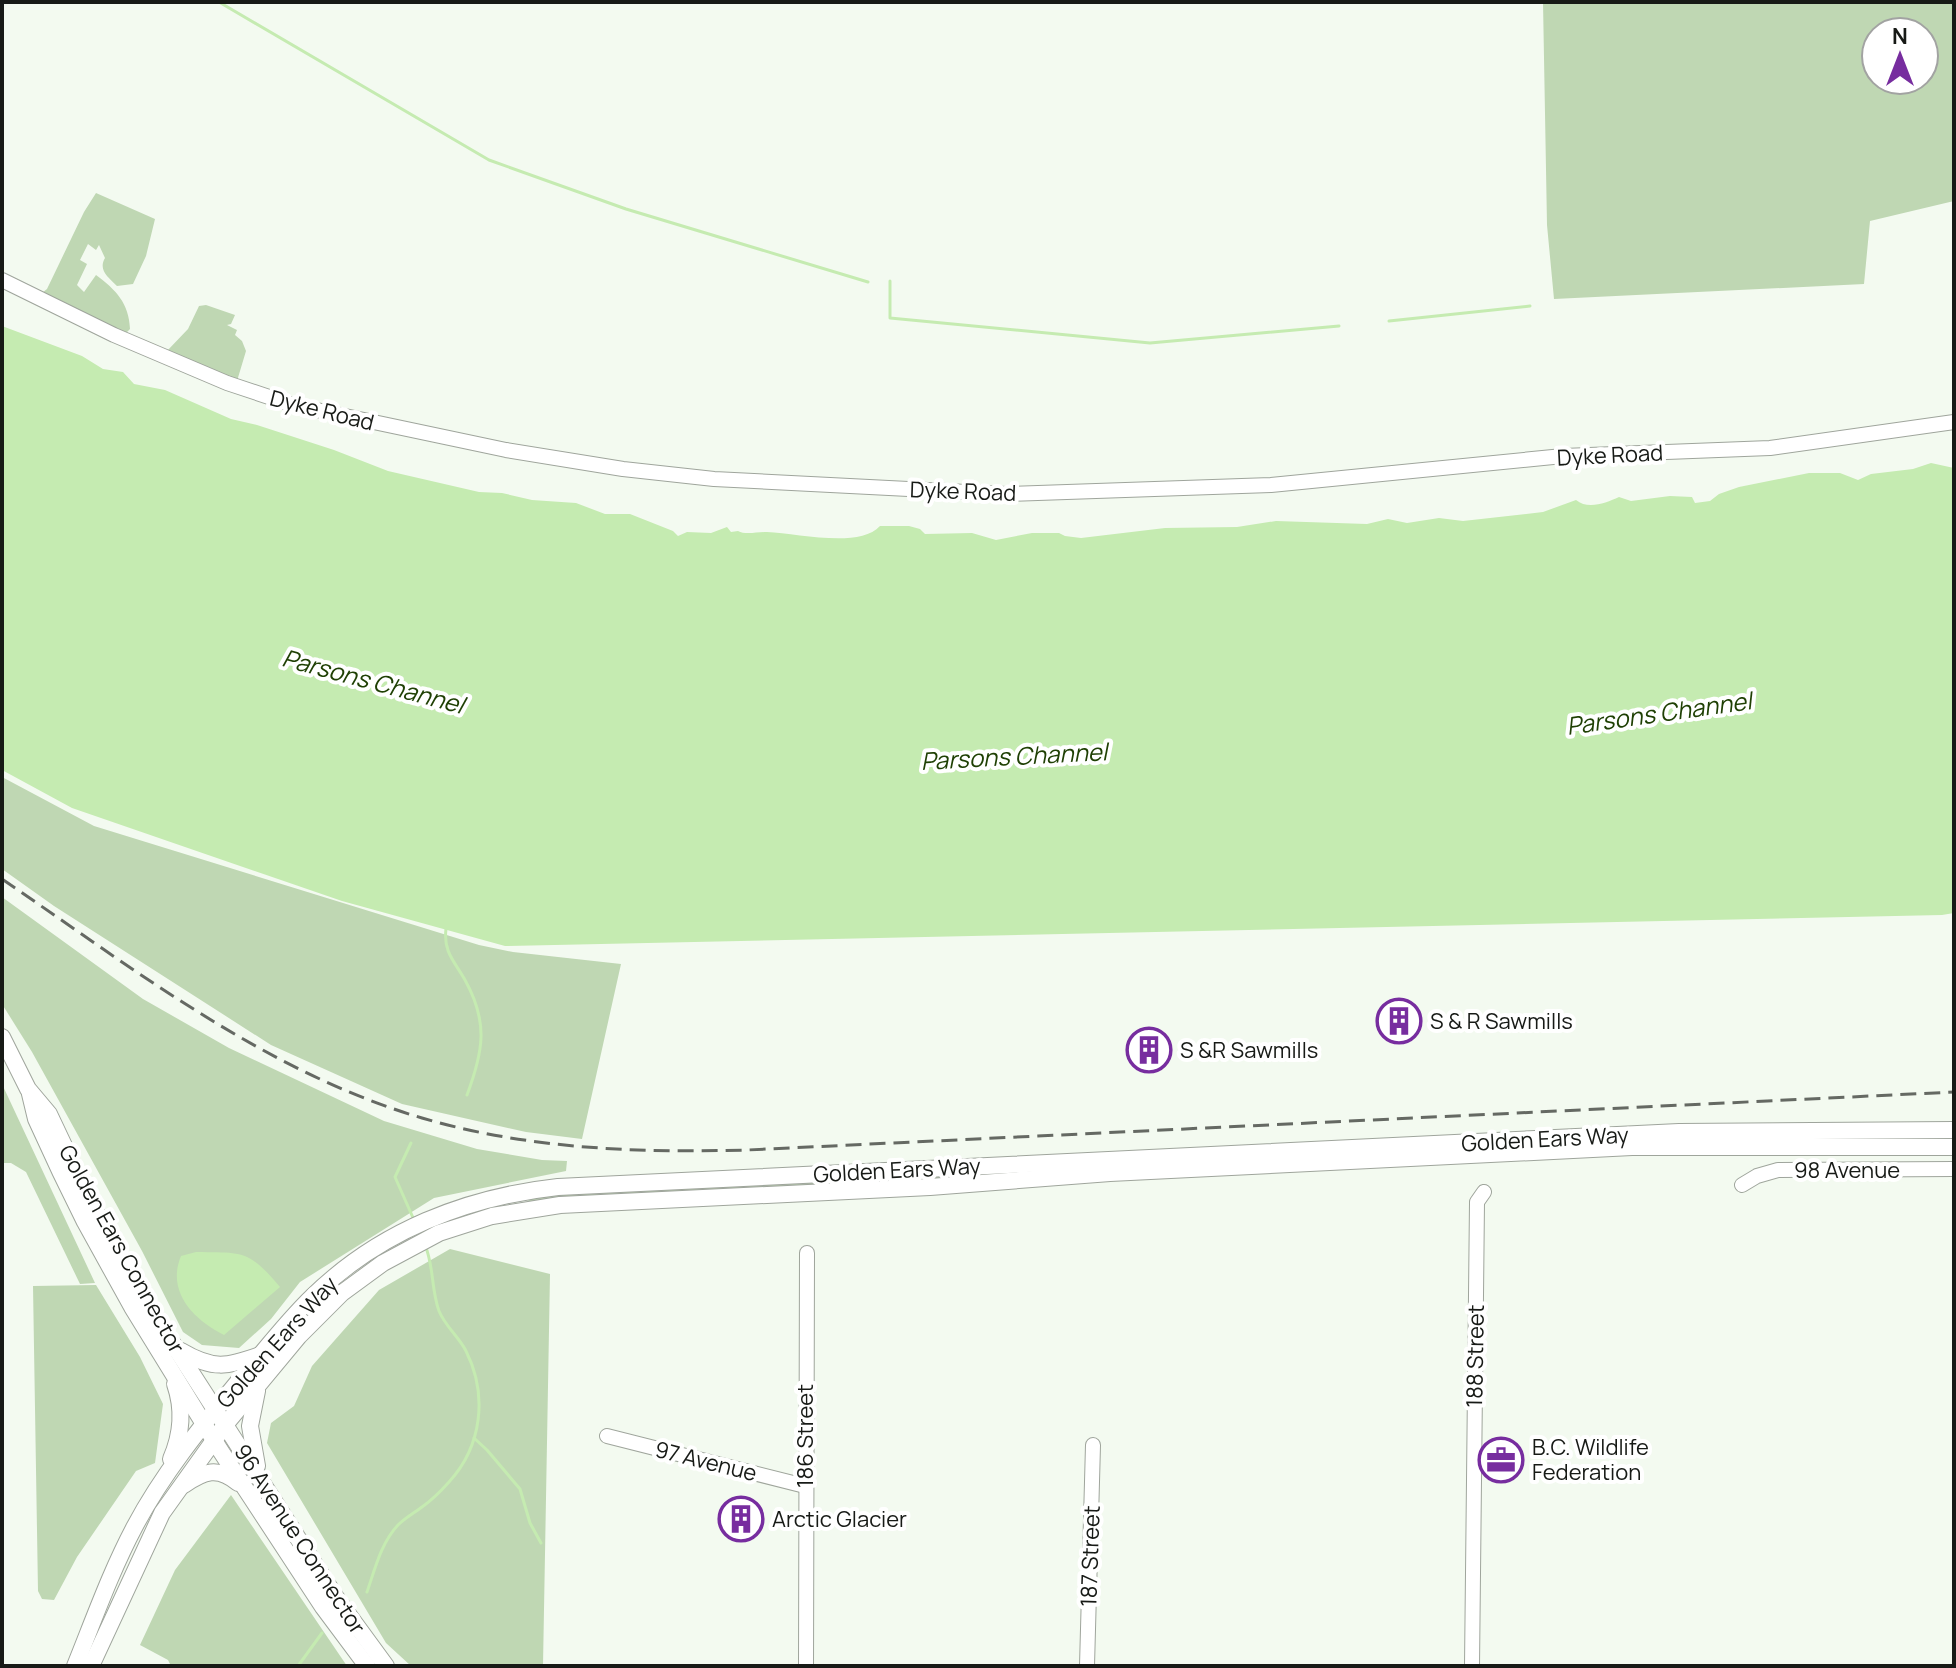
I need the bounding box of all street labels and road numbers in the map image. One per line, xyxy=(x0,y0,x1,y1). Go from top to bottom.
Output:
street label: Dyke Road xyxy=(267,383,377,437)
street label: Dyke Road xyxy=(1556,437,1664,473)
street label: Dyke Road xyxy=(909,474,1017,508)
street label: Golden Ears Way xyxy=(1461,1120,1630,1158)
street label: Golden Ears Connector xyxy=(52,1139,192,1359)
street label: Golden Ears Way xyxy=(813,1151,982,1189)
street label: 98 Avenue xyxy=(1794,1155,1900,1185)
street label: Golden Ears Way xyxy=(210,1269,344,1414)
street label: 188 Street xyxy=(1459,1304,1491,1408)
street label: 186 Street xyxy=(790,1384,820,1488)
street label: 97 Avenue xyxy=(652,1434,760,1488)
street label: 96 Avenue Connector xyxy=(227,1438,373,1640)
street label: 187 Street xyxy=(1073,1505,1107,1607)

